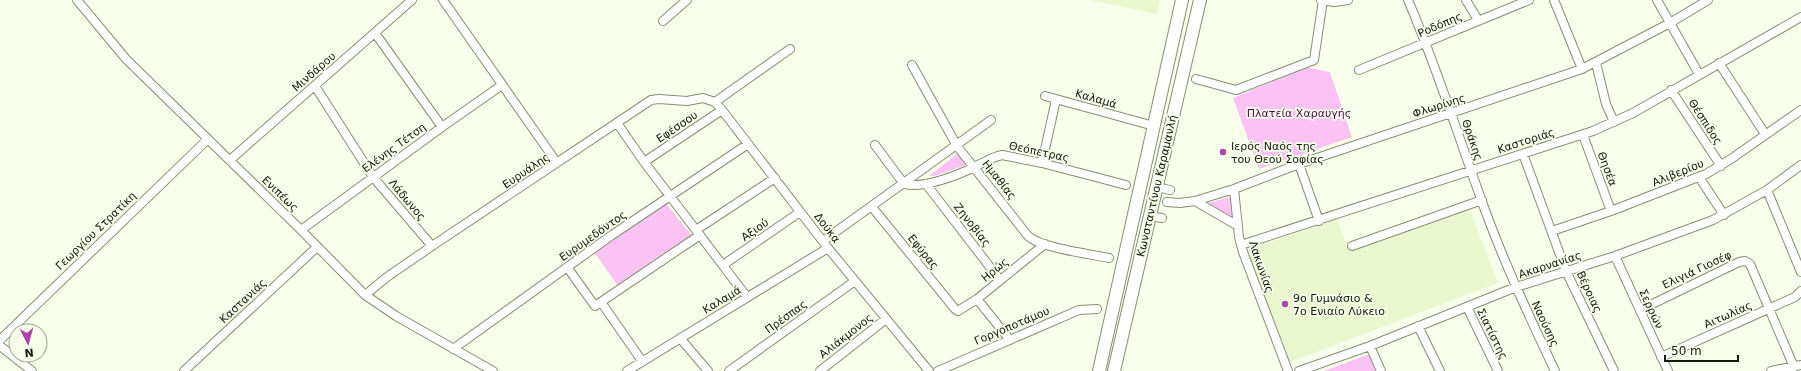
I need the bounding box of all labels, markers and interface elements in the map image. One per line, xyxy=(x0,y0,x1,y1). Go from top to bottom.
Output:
street label: Ροδόπης xyxy=(1416,10,1464,40)
street label: Μινδάρου xyxy=(290,50,338,94)
street label: Καλαμά xyxy=(1074,87,1118,111)
street label: Φλωρίνης xyxy=(1411,91,1467,121)
street label: Θέσπιδος xyxy=(1685,97,1725,147)
park label: Πλατεία Χαραυγής xyxy=(1247,107,1351,120)
street label: Εφέσσου xyxy=(654,108,700,146)
street label: Κωνσταντίνου Καραμανλή xyxy=(1134,114,1180,258)
street label: Θράκης xyxy=(1459,118,1485,162)
street label: Ελένης Τέτση xyxy=(360,120,428,176)
street label: Καστοριάς xyxy=(1496,126,1556,156)
street label: Θεόπετρας xyxy=(1008,139,1070,165)
place label: Ιερός Ναός της του Θεού Σοφίας xyxy=(1231,140,1324,166)
marker: Ιερός Ναός της του Θεού Σοφίας xyxy=(1218,147,1228,157)
street label: Θησέα xyxy=(1595,150,1619,188)
street label: Ευρυάλης xyxy=(500,151,552,191)
street label: Αλιβερίου xyxy=(1650,157,1706,189)
street label: Ημαθίας xyxy=(980,158,1018,202)
street label: Ενιπέως xyxy=(259,174,301,214)
street label: Λάδωνος xyxy=(386,177,428,223)
street label: Γεωργίου Στρατίκη xyxy=(53,189,139,273)
street label: Ζηνοβίας xyxy=(951,201,993,249)
street label: Ευρυμεδόντος xyxy=(557,208,629,264)
street label: Δούκα xyxy=(811,210,843,246)
street label: Αξιού xyxy=(739,216,771,244)
street label: Εφύρας xyxy=(905,232,941,272)
street label: Λακωνίας xyxy=(1246,239,1276,295)
street label: Ελιγιά Γιοσέφ xyxy=(1660,248,1734,292)
street label: Ακαρνανίας xyxy=(1517,249,1583,281)
street label: Ηρώς xyxy=(979,255,1011,285)
street label: Βέροιας xyxy=(1574,269,1604,315)
street label: Καστανιάς xyxy=(217,276,269,326)
street label: Καλαμά xyxy=(700,283,744,317)
street label: Σερρών xyxy=(1636,287,1666,331)
place label: 9ο Γυμνάσιο & 7ο Ενιαίο Λύκειο xyxy=(1293,292,1385,318)
street label: Πρέσπας xyxy=(763,297,809,337)
marker: 9ο Γυμνάσιο & 7ο Ενιαίο Λύκειο xyxy=(1280,299,1290,309)
street label: Ναούσης xyxy=(1529,299,1561,349)
street label: Αιτωλίας xyxy=(1702,299,1754,331)
street label: Γοργοποτάμου xyxy=(972,304,1052,348)
street label: Σιατίστης xyxy=(1474,306,1510,362)
street label: Αλιάκμονος xyxy=(817,311,875,361)
north arrow xyxy=(8,323,48,363)
scale bar xyxy=(1665,337,1738,363)
text: 50 m xyxy=(1671,344,1702,358)
text: N xyxy=(24,346,34,359)

